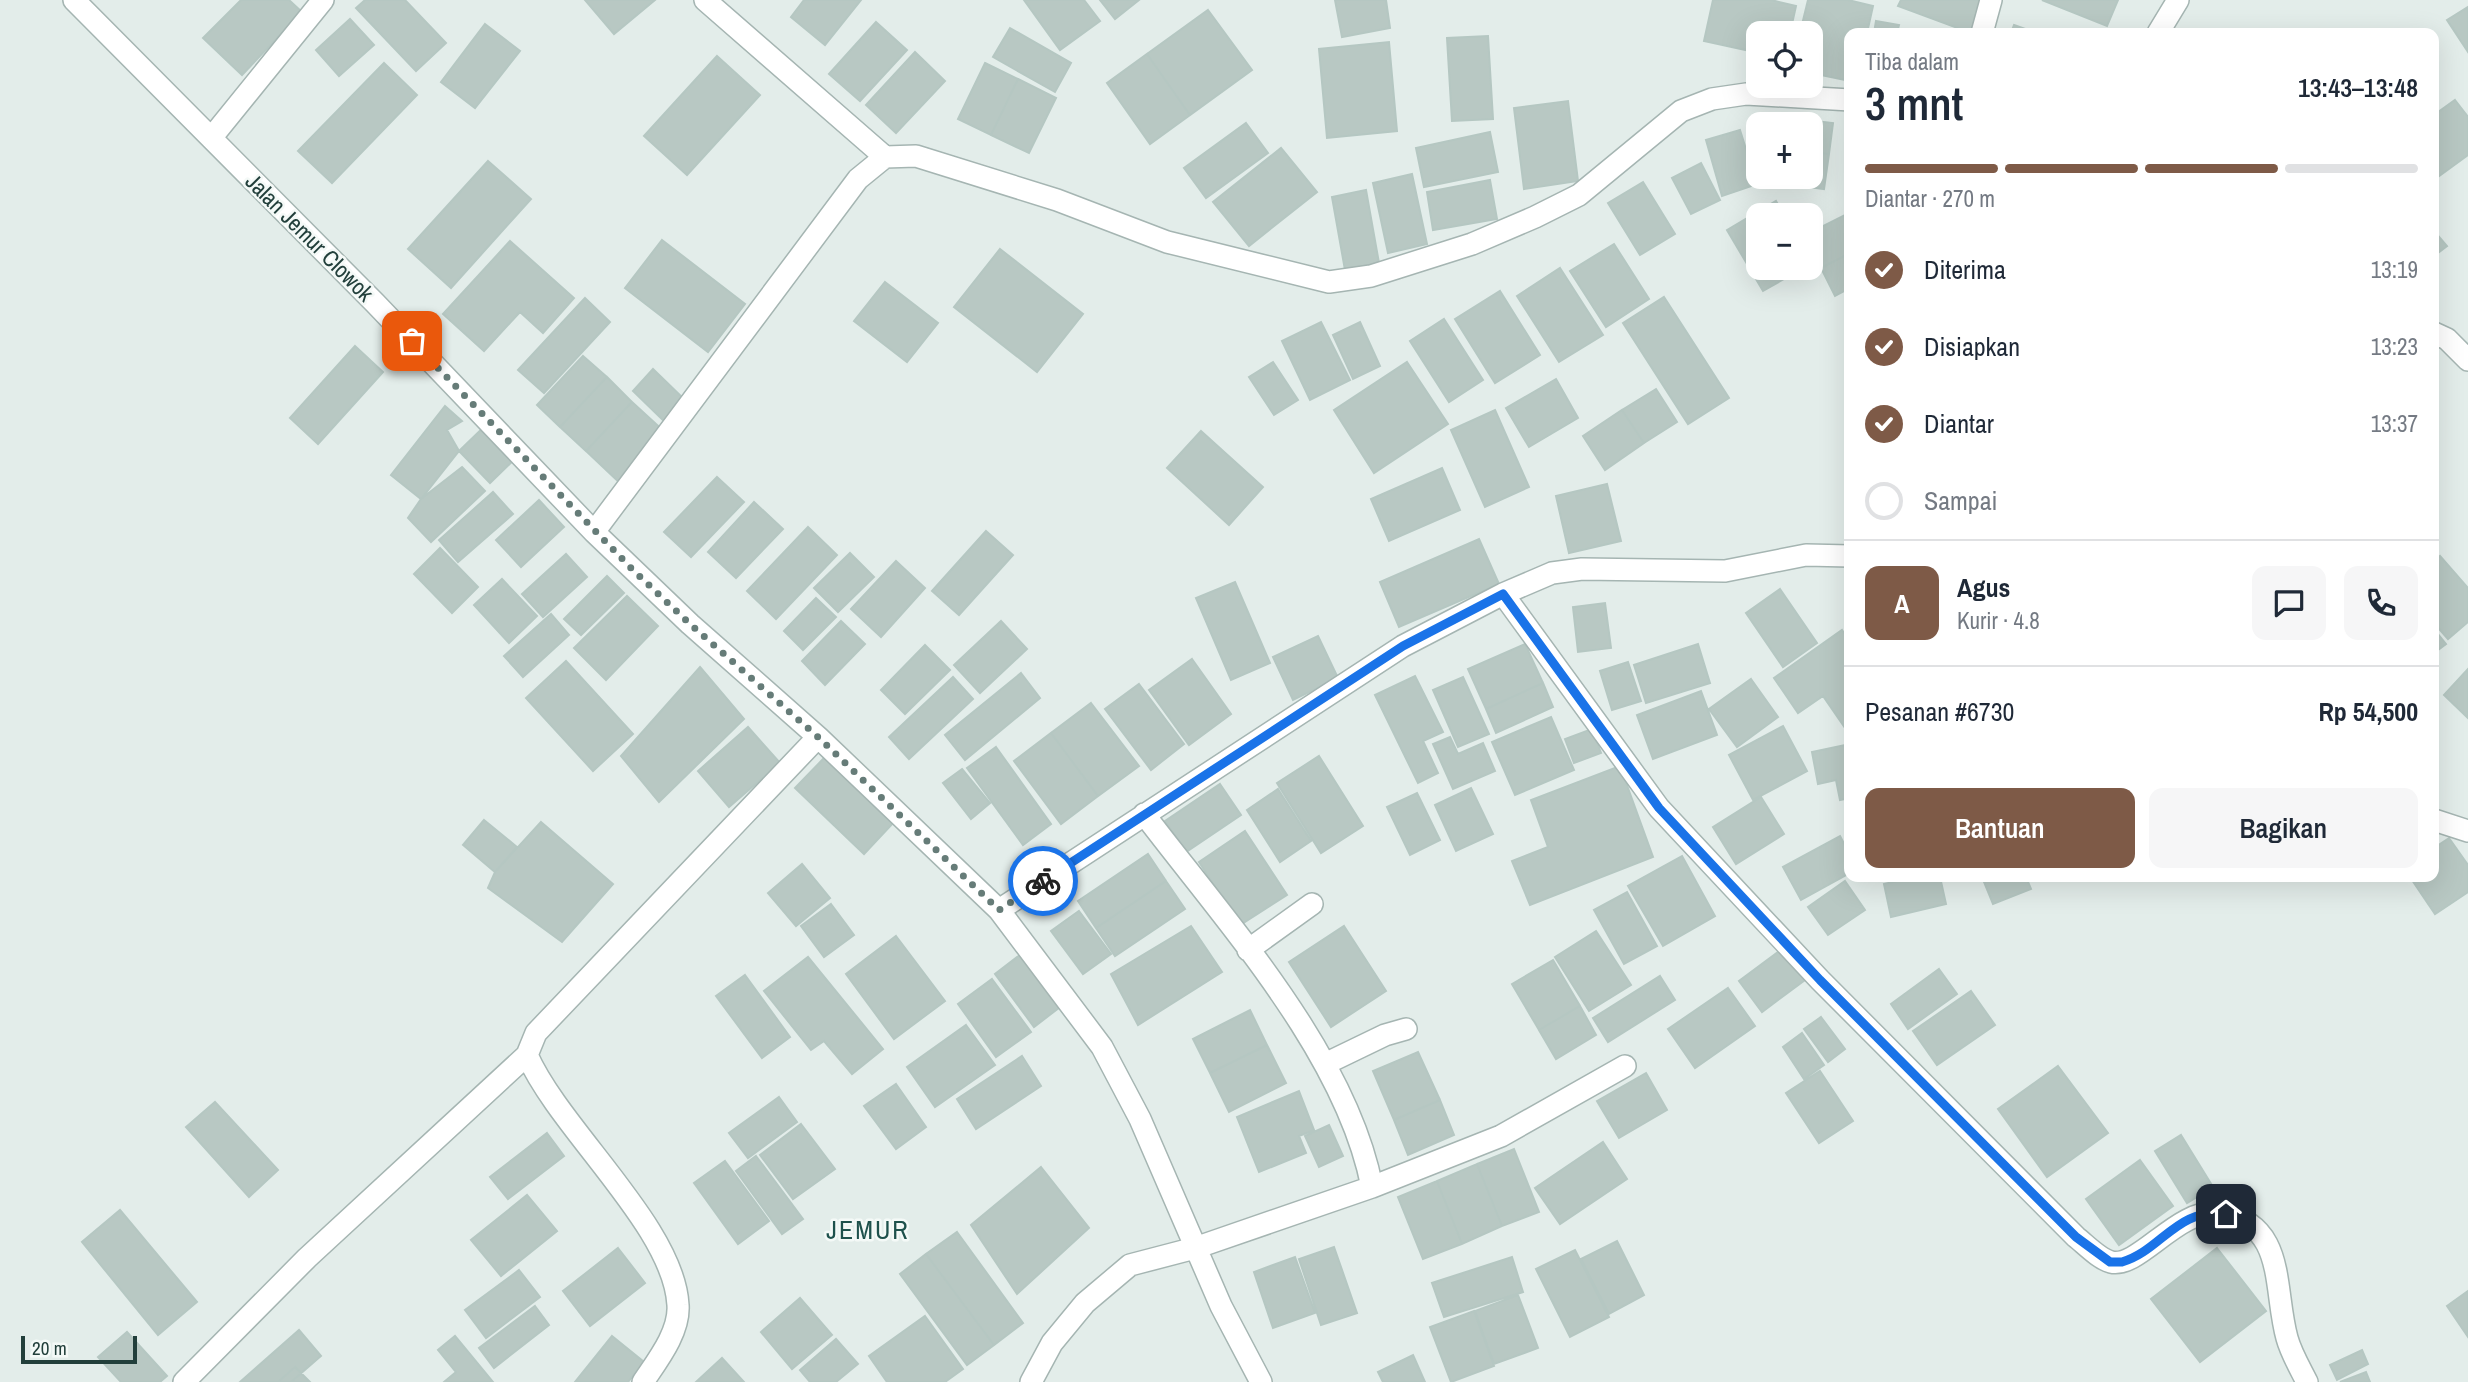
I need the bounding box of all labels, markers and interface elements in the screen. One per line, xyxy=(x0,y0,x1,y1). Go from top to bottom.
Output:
map controls xyxy=(1746,21,1823,280)
button: locate xyxy=(1746,21,1823,98)
text: Tiba dalam xyxy=(1865,46,1959,77)
text: 13:43–13:48 xyxy=(2298,70,2418,105)
text: 3 mnt xyxy=(1865,72,1964,134)
button: + xyxy=(1746,112,1823,189)
street label: Jalan Jemur Clowok xyxy=(239,166,381,308)
text: Diantar · 270 m xyxy=(1865,183,1995,214)
button: − xyxy=(1746,203,1823,280)
icon: check xyxy=(1865,251,1903,289)
text: Diterima xyxy=(1924,252,2006,287)
text: 13:19 xyxy=(2371,254,2418,285)
pin xyxy=(382,311,442,371)
icon: bag xyxy=(393,322,431,360)
icon: check xyxy=(1865,328,1903,366)
text: Disiapkan xyxy=(1924,329,2020,364)
text: 13:23 xyxy=(2371,331,2418,362)
icon: check xyxy=(1865,405,1903,443)
text: Diantar xyxy=(1924,406,1994,441)
text: 13:37 xyxy=(2371,408,2418,439)
text: Sampai xyxy=(1924,483,1997,518)
button: chat xyxy=(2252,566,2326,640)
button: phone xyxy=(2344,566,2418,640)
text: Agus xyxy=(1957,570,2010,605)
text: A xyxy=(1894,586,1910,621)
text: Kurir · 4.8 xyxy=(1957,605,2040,636)
text: Pesanan #6730 xyxy=(1865,694,2014,729)
text: Rp 54,500 xyxy=(2318,694,2418,729)
button: Bantuan xyxy=(1865,788,2135,868)
button: Bagikan xyxy=(2149,788,2418,868)
courier xyxy=(1008,846,1078,916)
icon: bike xyxy=(1024,862,1062,900)
pin xyxy=(2196,1184,2256,1244)
icon: home xyxy=(2207,1195,2245,1233)
district label: JEMUR xyxy=(826,1212,910,1247)
scale bar xyxy=(21,1333,136,1365)
text: 20 m xyxy=(32,1335,67,1361)

